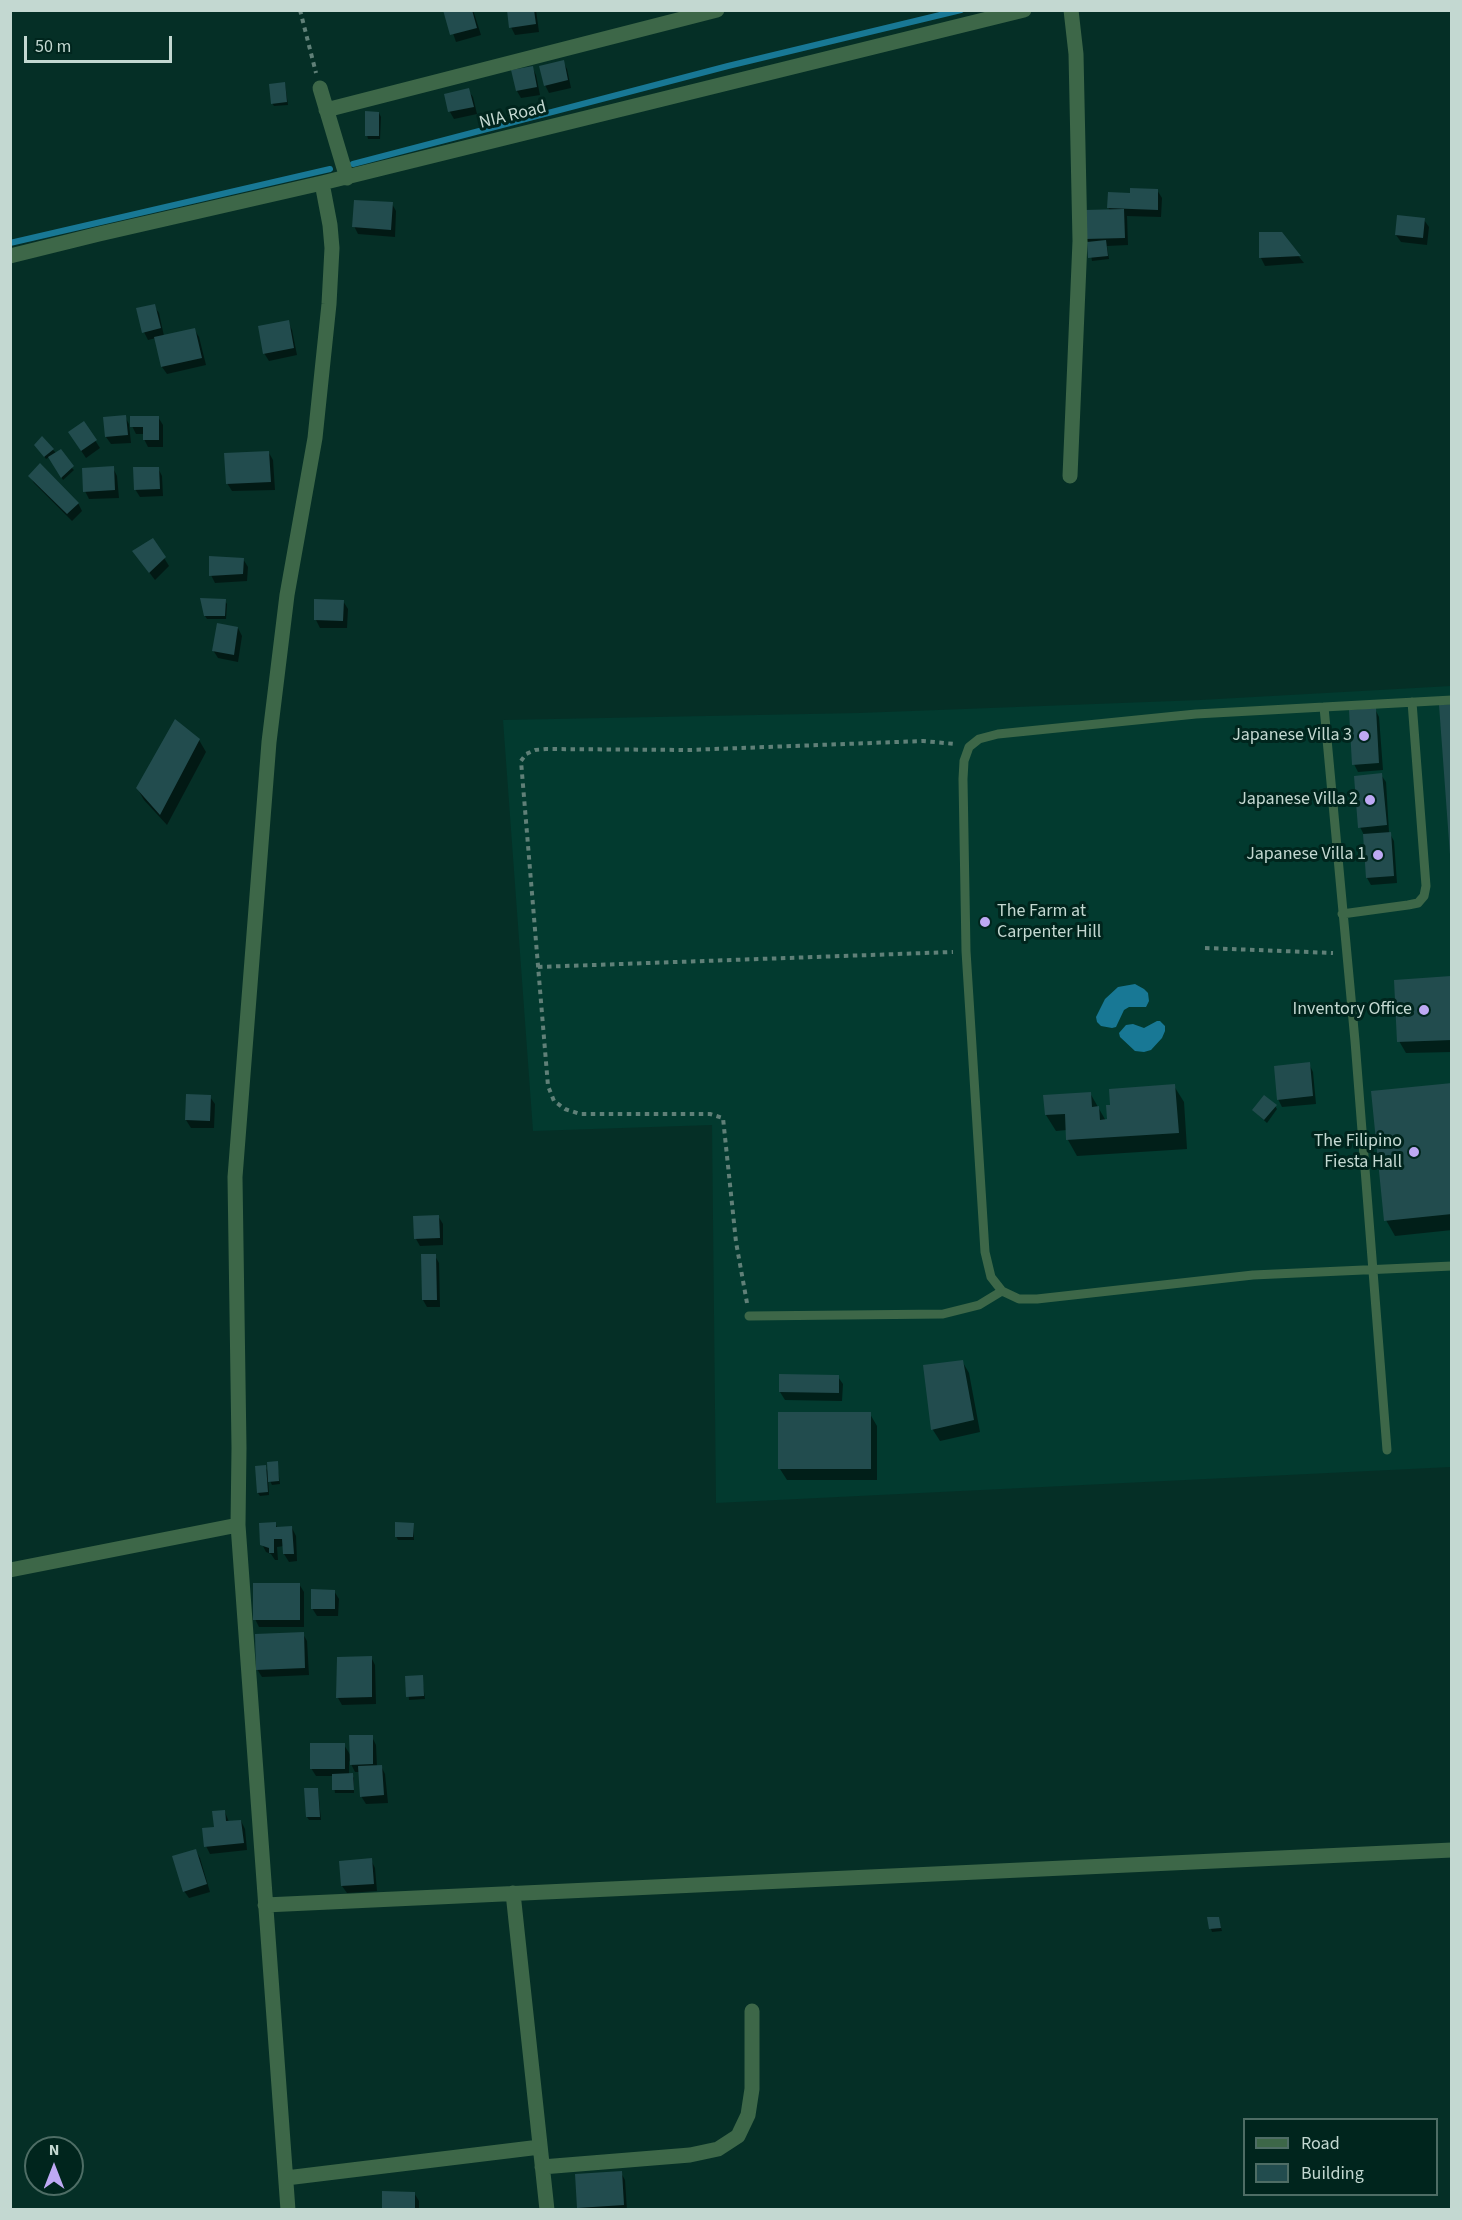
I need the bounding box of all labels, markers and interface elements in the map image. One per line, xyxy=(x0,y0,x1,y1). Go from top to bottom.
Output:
scale bar xyxy=(27,24,176,62)
text: 50 m xyxy=(35,34,71,59)
street label: NIA Road xyxy=(477,97,549,135)
place label: Japanese Villa 3 xyxy=(1232,725,1352,747)
marker: Japanese Villa 3 xyxy=(1357,729,1371,743)
place label: Japanese Villa 2 xyxy=(1238,789,1358,811)
marker: Japanese Villa 2 xyxy=(1363,793,1377,807)
place label: Japanese Villa 1 xyxy=(1246,844,1366,866)
marker: Japanese Villa 1 xyxy=(1371,848,1385,862)
place label: The Farm at Carpenter Hill xyxy=(997,901,1101,944)
marker: The Farm at Carpenter Hill xyxy=(978,915,992,929)
place label: Inventory Office xyxy=(1292,999,1412,1021)
marker: Inventory Office xyxy=(1417,1003,1431,1017)
place label: The Filipino Fiesta Hall xyxy=(1314,1131,1402,1174)
marker: The Filipino Fiesta Hall xyxy=(1407,1145,1421,1159)
legend xyxy=(1243,2118,1438,2196)
text: Road xyxy=(1301,2131,1340,2156)
north arrow xyxy=(24,2136,84,2196)
text: N xyxy=(49,2139,59,2161)
text: Building xyxy=(1301,2161,1364,2186)

